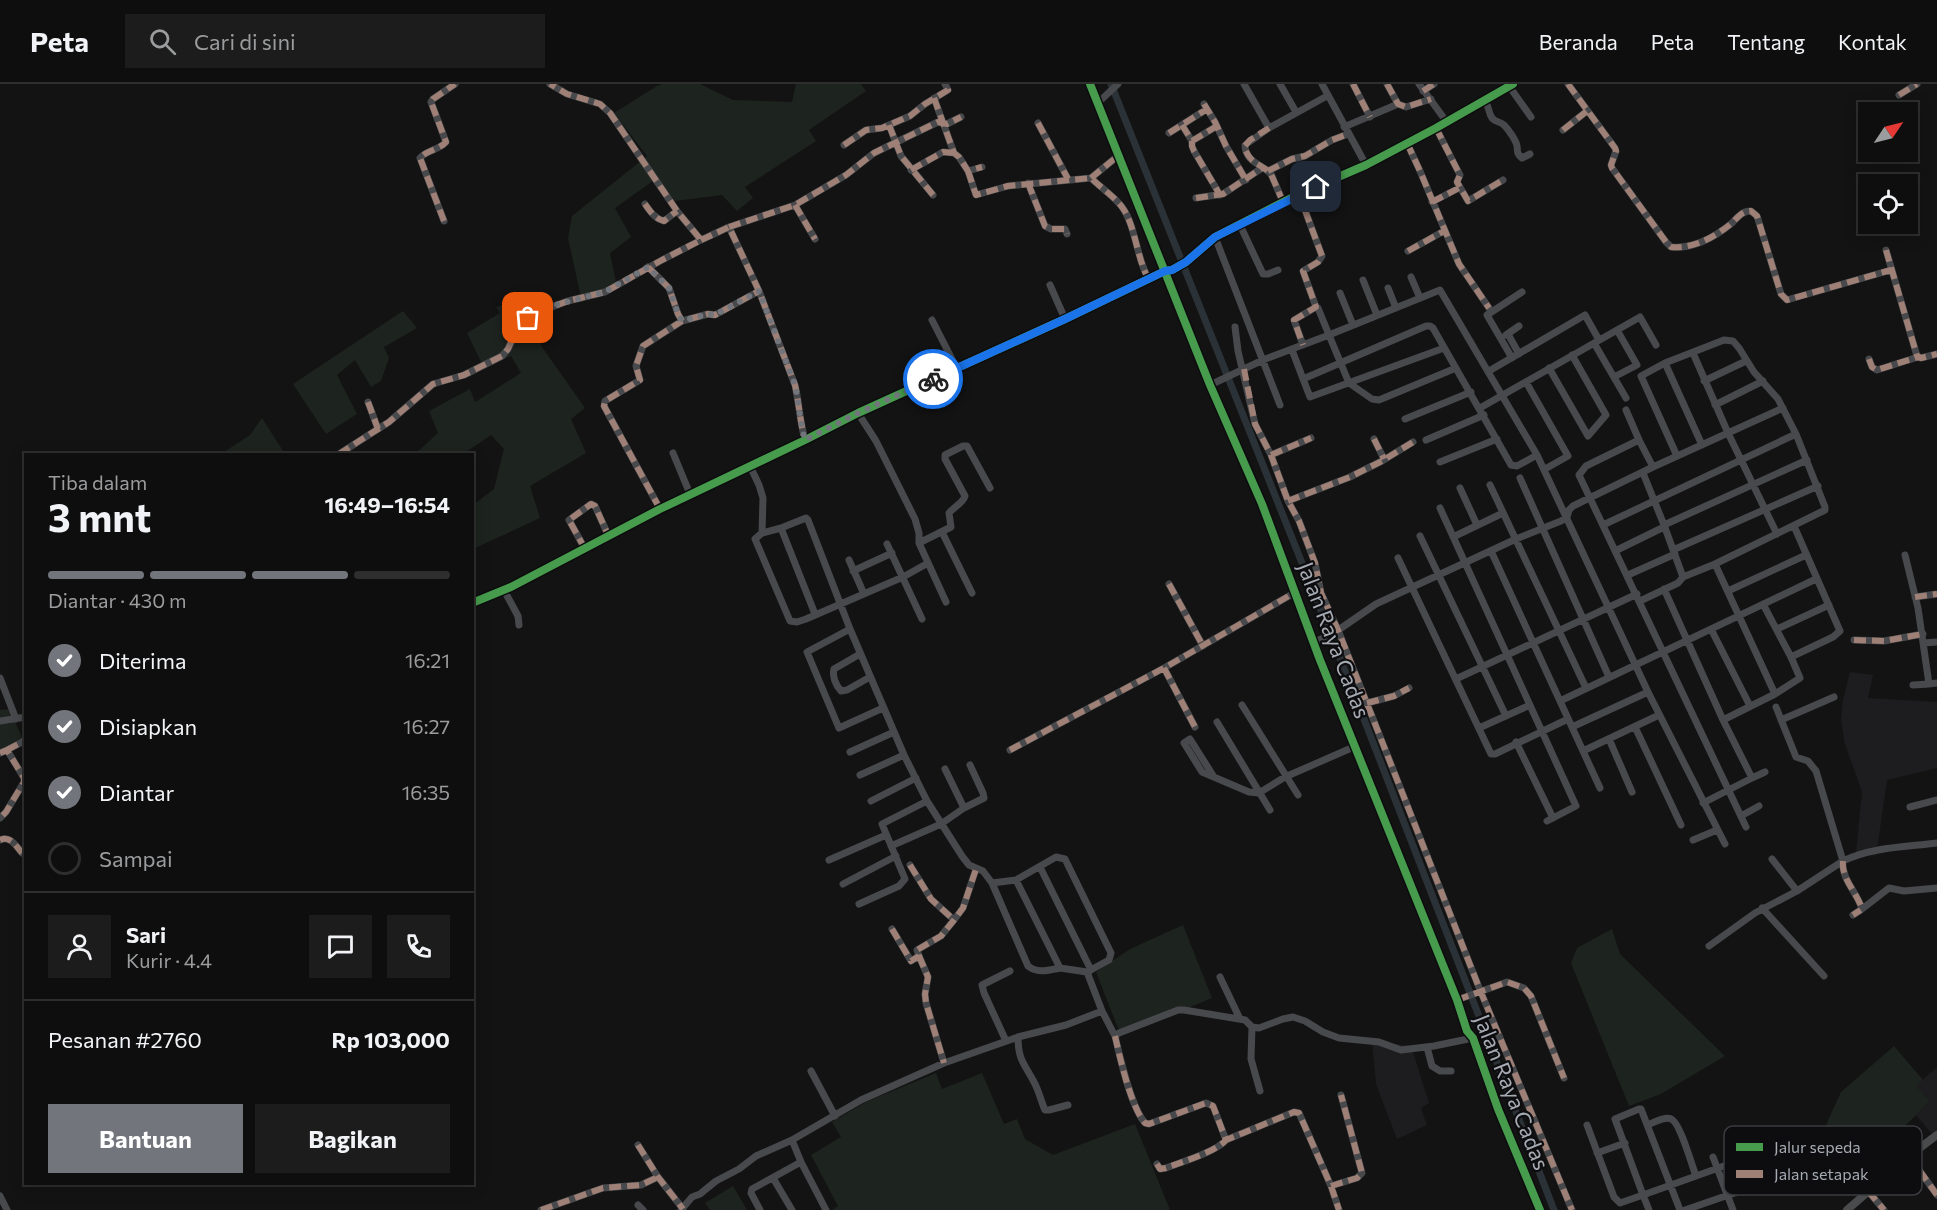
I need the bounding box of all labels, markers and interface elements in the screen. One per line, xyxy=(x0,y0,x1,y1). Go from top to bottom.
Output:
search box xyxy=(125,14,545,68)
text: Peta xyxy=(30,24,89,58)
icon: search xyxy=(146,25,179,58)
text: Cari di sini xyxy=(194,28,296,55)
text: Beranda xyxy=(1539,29,1618,54)
text: Peta xyxy=(1651,29,1694,54)
text: Tentang xyxy=(1727,29,1805,54)
text: Kontak xyxy=(1838,29,1907,54)
north arrow xyxy=(1858,102,1918,162)
map controls xyxy=(1858,102,1918,234)
pin xyxy=(1290,161,1341,212)
icon: home xyxy=(1299,170,1332,203)
button: locate xyxy=(1858,174,1918,234)
pin xyxy=(502,292,553,343)
icon: bag xyxy=(511,301,544,334)
courier xyxy=(903,349,963,409)
icon: bike xyxy=(917,363,950,396)
text: Tiba dalam xyxy=(48,470,147,494)
text: 16:49–16:54 xyxy=(324,491,450,518)
text: 3 mnt xyxy=(48,492,151,540)
street label: Jalan Raya Cadas xyxy=(1292,558,1377,722)
text: Diantar · 430 m xyxy=(48,588,187,612)
icon: check xyxy=(48,644,81,677)
text: Diterima xyxy=(99,647,186,674)
text: 16:21 xyxy=(405,648,450,672)
icon: check xyxy=(48,710,81,743)
text: Disiapkan xyxy=(99,713,197,740)
text: 16:27 xyxy=(403,714,450,738)
icon: check xyxy=(48,776,81,809)
text: Diantar xyxy=(99,779,174,806)
text: 16:35 xyxy=(402,780,450,804)
text: Sampai xyxy=(99,845,173,872)
button: person xyxy=(48,915,111,978)
button: chat xyxy=(309,915,372,978)
button: phone xyxy=(387,915,450,978)
text: Sari xyxy=(126,921,166,948)
text: Kurir · 4.4 xyxy=(126,948,212,972)
street label: Jalan Raya Cadas xyxy=(1469,1010,1556,1174)
text: Pesanan #2760 xyxy=(48,1026,202,1053)
text: Rp 103,000 xyxy=(332,1026,450,1053)
button: Bantuan xyxy=(48,1104,243,1173)
button: Bagikan xyxy=(255,1104,450,1173)
legend xyxy=(1724,1126,1922,1195)
text: Jalur sepeda xyxy=(1774,1137,1861,1156)
text: Jalan setapak xyxy=(1774,1164,1869,1183)

